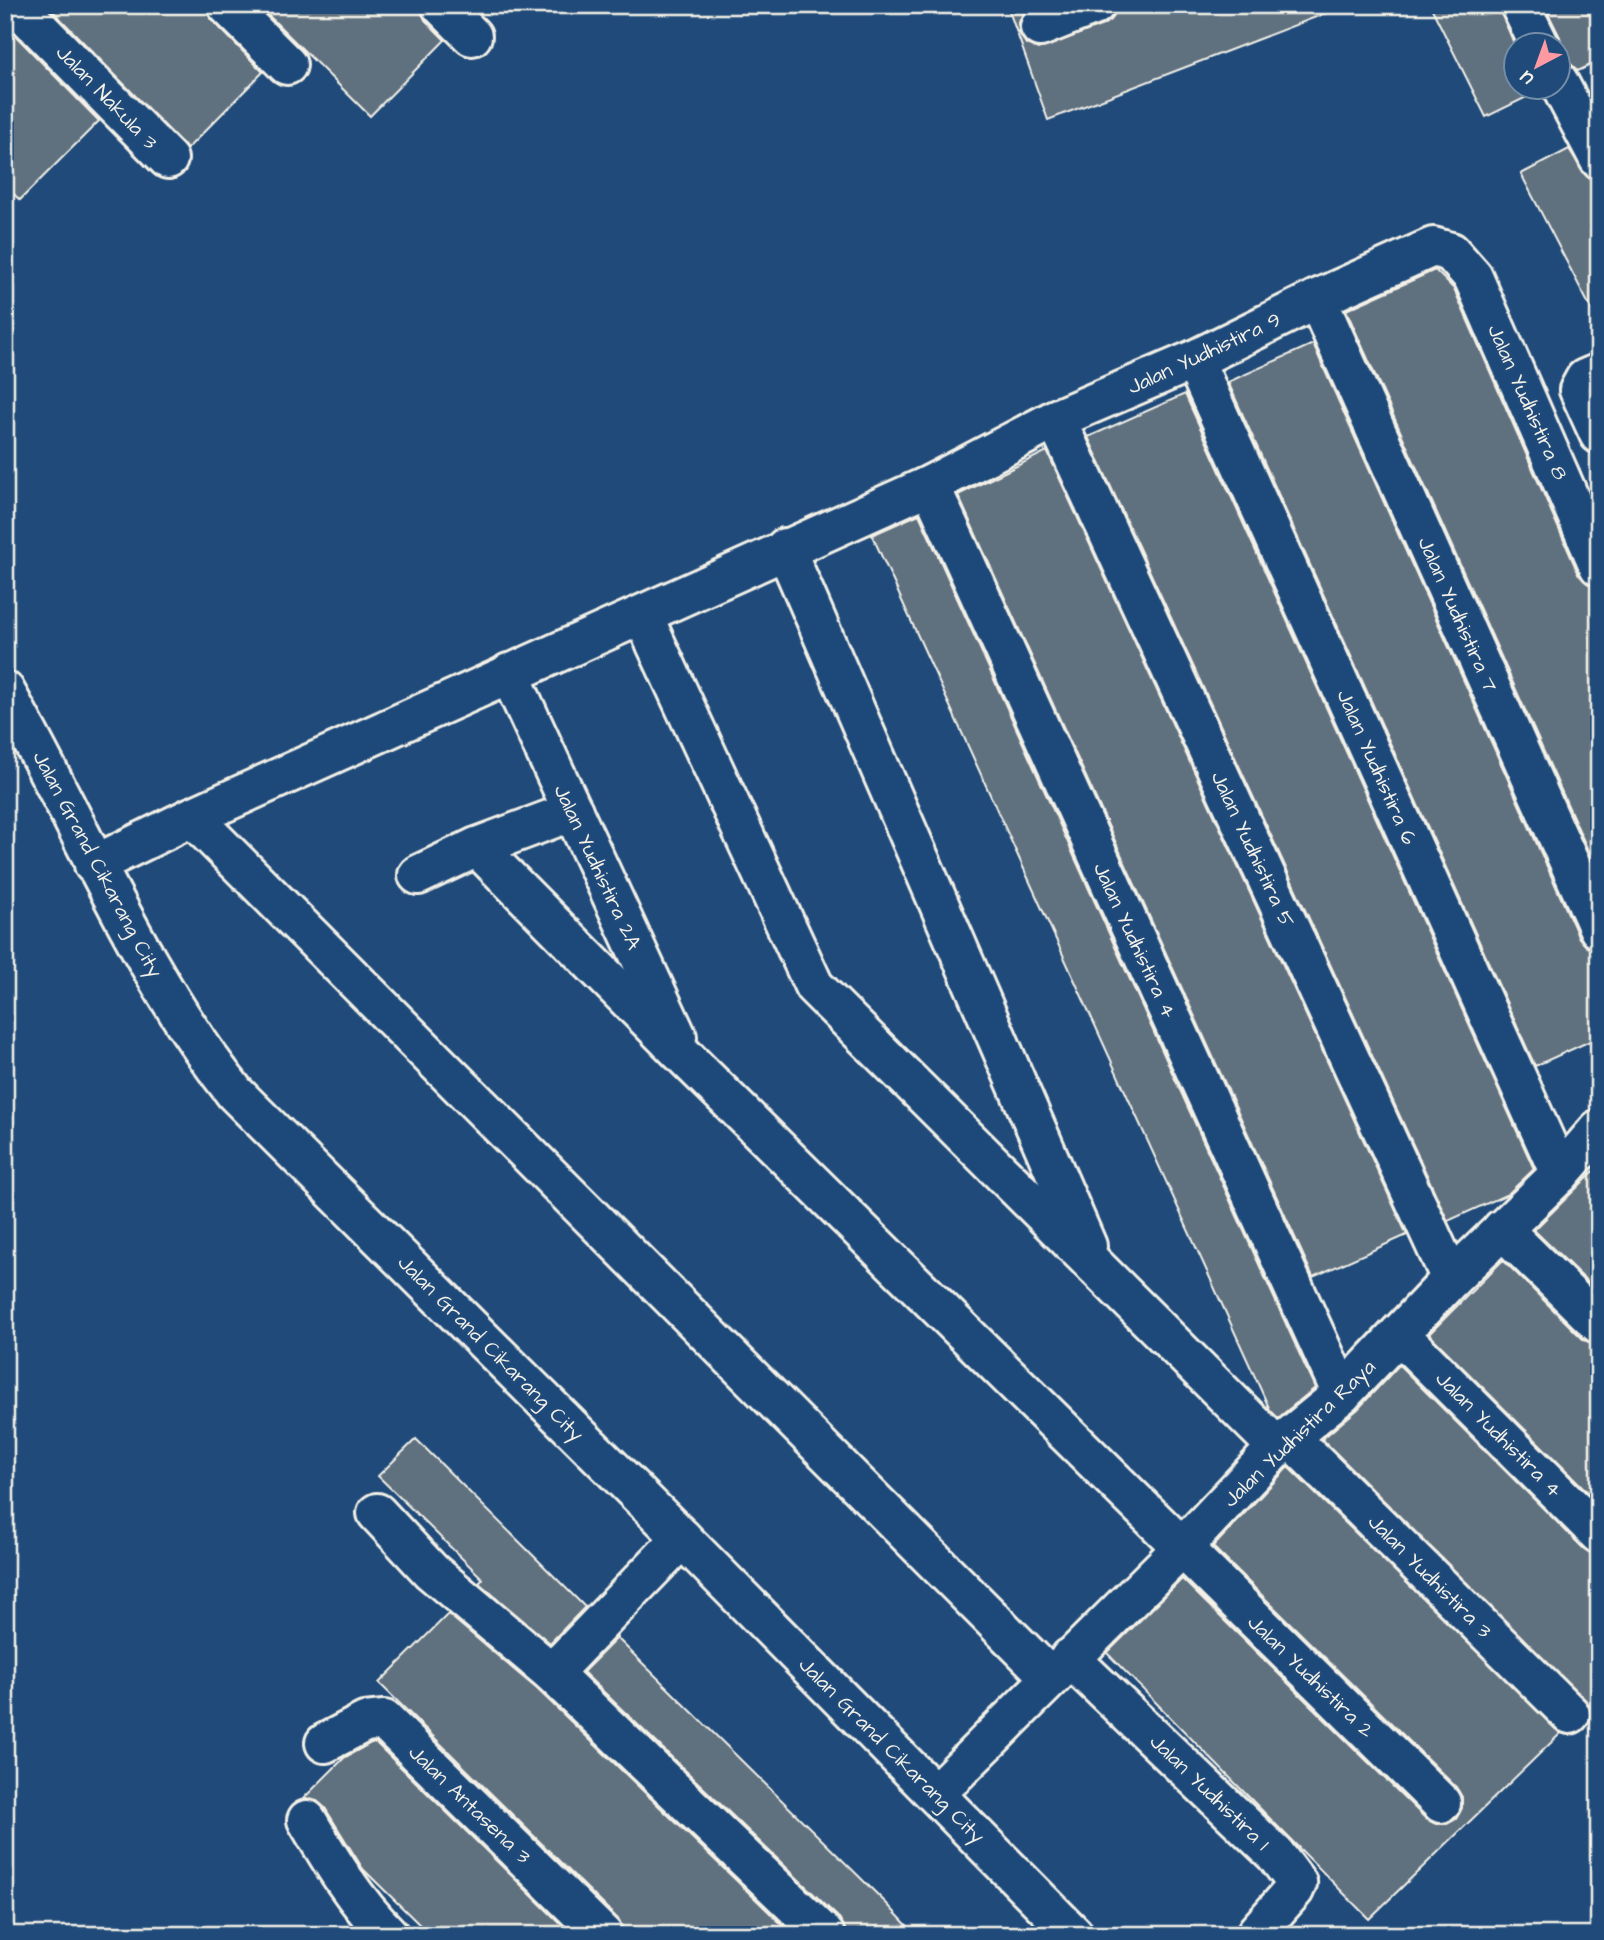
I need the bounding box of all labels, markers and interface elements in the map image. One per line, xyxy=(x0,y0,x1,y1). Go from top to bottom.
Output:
north arrow xyxy=(1502,32,1572,102)
street label: Jalan Nakula 3 xyxy=(49,39,164,156)
text: U xyxy=(1514,64,1540,91)
street label: Jalan Yudhistira 9 xyxy=(1123,305,1285,402)
street label: Jalan Yudhistira 8 xyxy=(1480,320,1575,485)
street label: Jalan Yudhistira 7 xyxy=(1410,532,1505,696)
street label: Jalan Yudhistira 6 xyxy=(1329,685,1424,849)
street label: Jalan Grand Cikarang City xyxy=(24,746,170,984)
street label: Jalan Yudhistira 5 xyxy=(1204,767,1301,932)
street label: Jalan Yudhistira 2A xyxy=(547,780,649,955)
street label: Jalan Yudhistira 4 xyxy=(1086,858,1183,1023)
street label: Jalan Grand Cikarang City xyxy=(390,1249,591,1450)
street label: Jalan Yudhistira Raya xyxy=(1217,1353,1384,1515)
street label: Jalan Yudhistira 4 xyxy=(1429,1365,1568,1504)
street label: Jalan Yudhistira 3 xyxy=(1361,1508,1498,1645)
street label: Jalan Yudhistira 2 xyxy=(1241,1608,1380,1744)
street label: Jalan Grand Cikarang City xyxy=(791,1651,992,1852)
street label: Jalan Yudhistira 1 xyxy=(1143,1728,1276,1857)
street label: Jalan Antasena 3 xyxy=(402,1738,537,1871)

